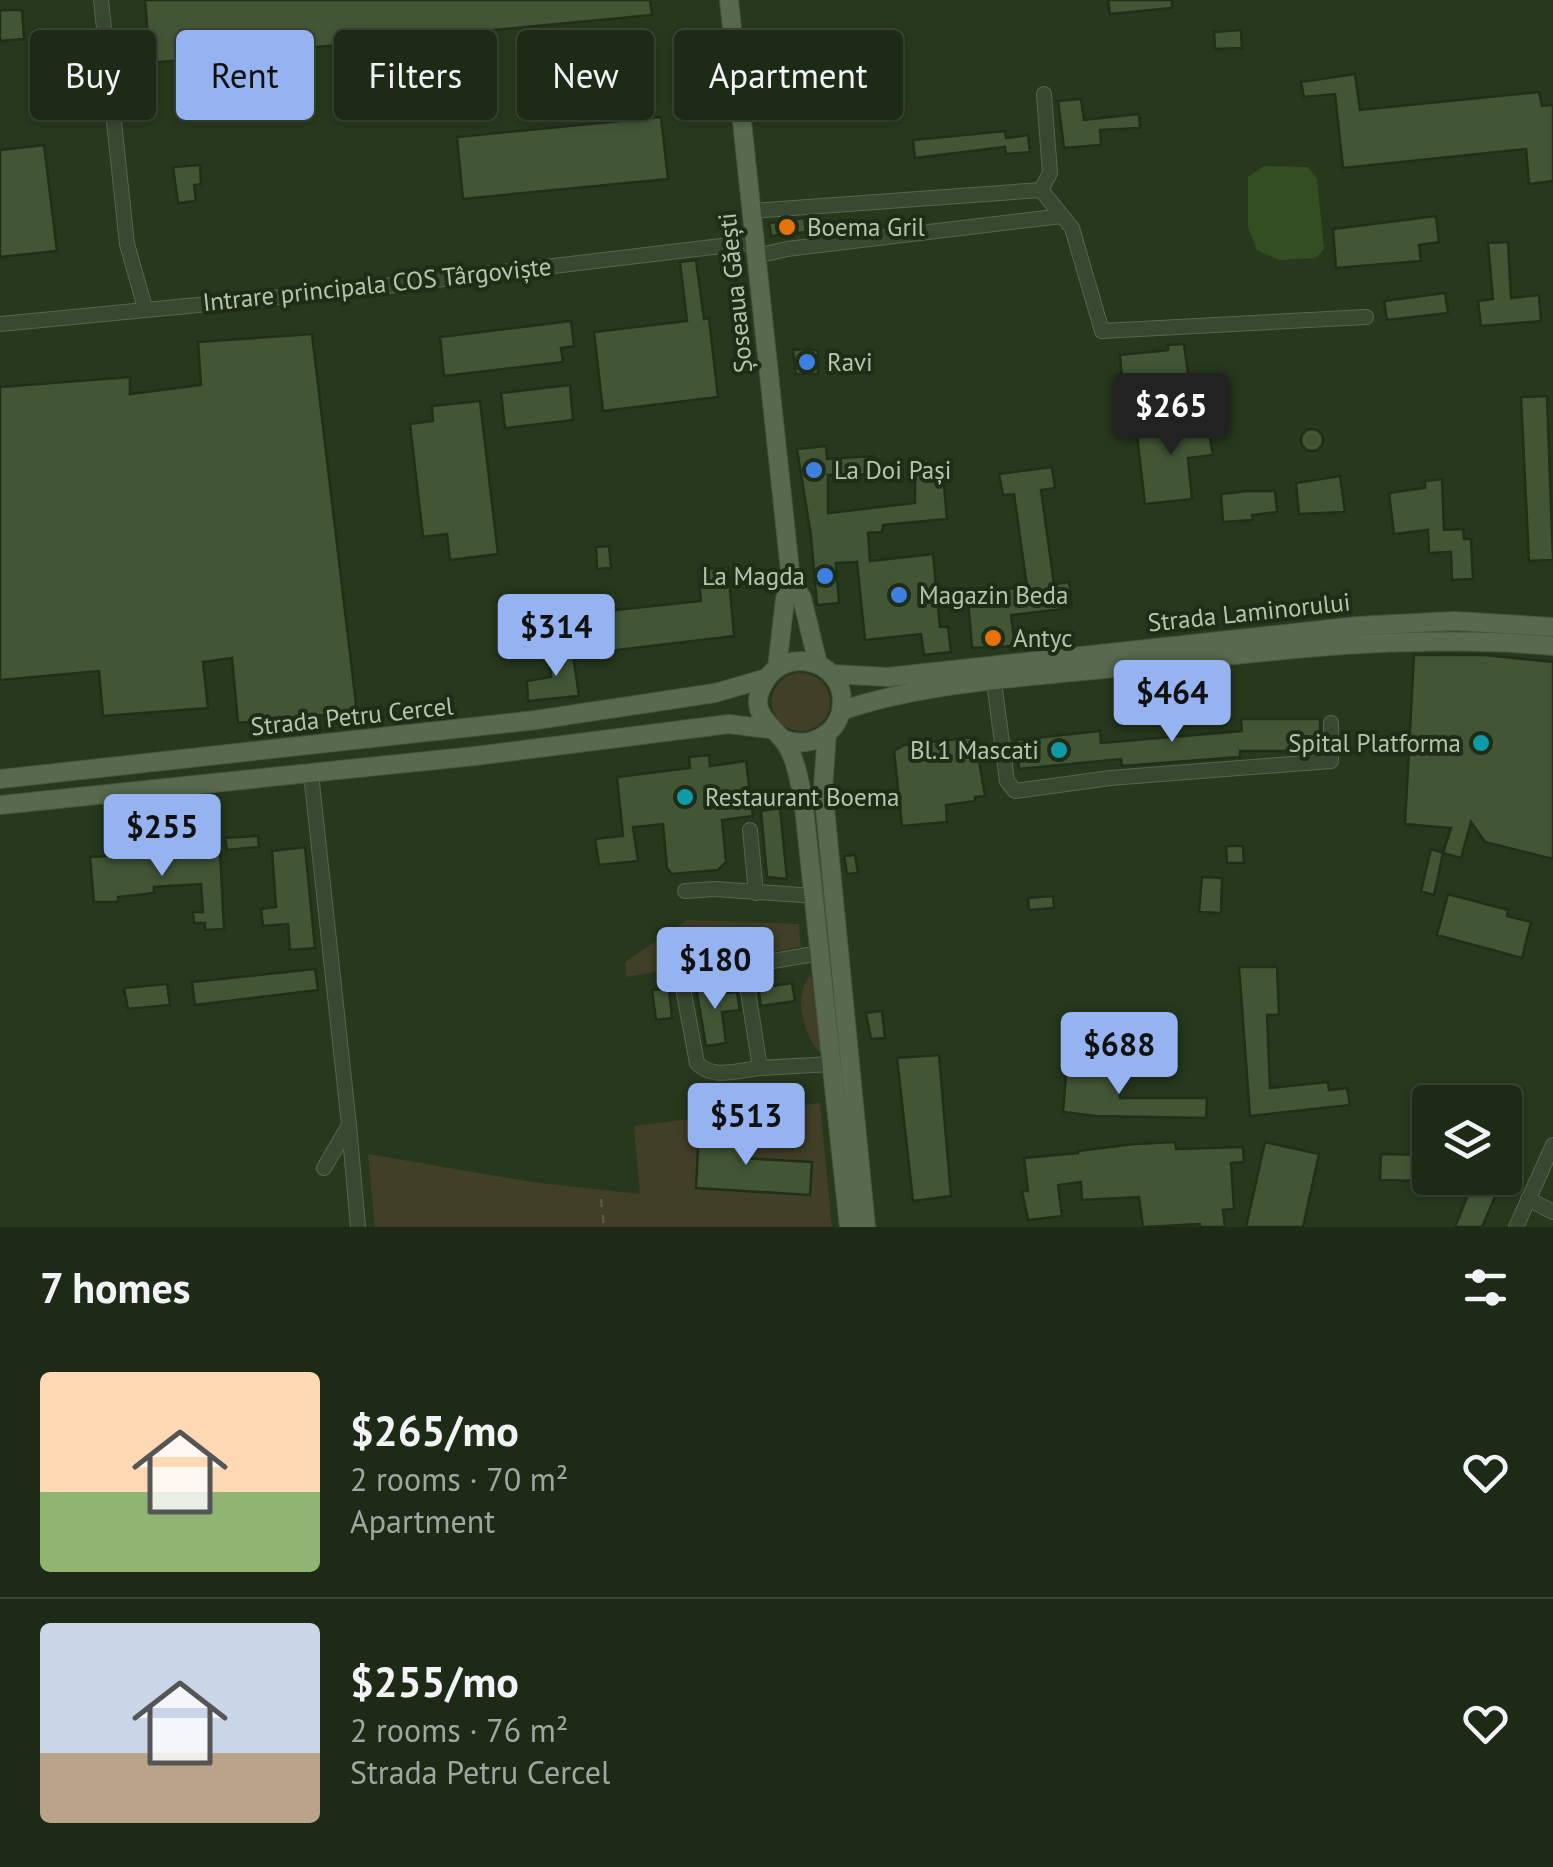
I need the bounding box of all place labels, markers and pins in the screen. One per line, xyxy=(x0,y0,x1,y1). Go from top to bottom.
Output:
place label: Boema Gril xyxy=(807,211,926,243)
marker: Boema Gril xyxy=(776,216,798,238)
place label: Ravi xyxy=(827,346,873,378)
marker: Ravi xyxy=(796,351,818,373)
pin: $265 xyxy=(1112,373,1230,458)
place label: La Doi Pași xyxy=(834,454,951,486)
marker: La Doi Pași xyxy=(803,459,825,481)
place label: La Magda xyxy=(702,560,805,592)
marker: La Magda xyxy=(814,565,836,587)
place label: Magazin Beda xyxy=(919,579,1068,611)
marker: Magazin Beda xyxy=(888,584,910,606)
pin: $314 xyxy=(497,594,615,679)
place label: Antyc xyxy=(1013,622,1072,654)
marker: Antyc xyxy=(982,627,1004,649)
pin: $464 xyxy=(1113,660,1231,745)
place label: Spital Platforma xyxy=(1288,727,1461,759)
marker: Spital Platforma xyxy=(1470,732,1492,754)
place label: Bl.1 Mascati xyxy=(910,734,1039,766)
marker: Bl.1 Mascati xyxy=(1048,739,1070,761)
place label: Restaurant Boema xyxy=(705,781,899,813)
marker: Restaurant Boema xyxy=(674,786,696,808)
pin: $255 xyxy=(103,794,221,879)
pin: $180 xyxy=(656,927,774,1012)
pin: $688 xyxy=(1060,1012,1178,1097)
pin: $513 xyxy=(687,1083,805,1168)

